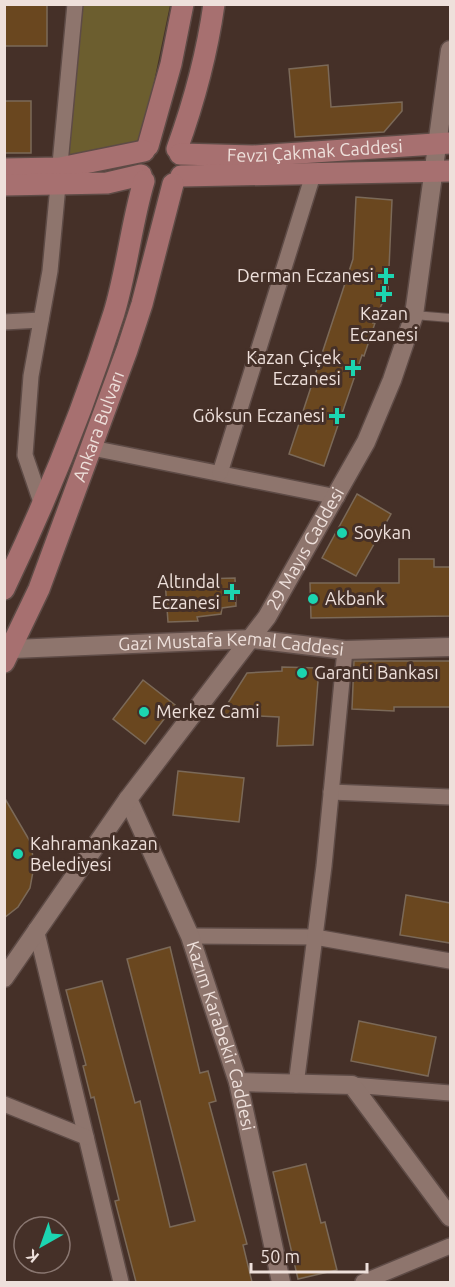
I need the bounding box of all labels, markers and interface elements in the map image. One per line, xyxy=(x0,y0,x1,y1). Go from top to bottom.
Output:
street label: Fevzi Çakmak Caddesi xyxy=(227,135,403,165)
place label: Derman Eczanesi xyxy=(237,265,374,285)
marker: Derman Eczanesi xyxy=(379,269,393,283)
marker: Kazan Eczanesi xyxy=(377,287,391,301)
place label: Kazan Eczanesi xyxy=(350,303,418,344)
place label: Kazan Çiçek Eczanesi xyxy=(246,347,341,388)
marker: Kazan Çiçek Eczanesi xyxy=(346,361,360,375)
street label: Ankara Bulvarı xyxy=(68,368,127,484)
place label: Göksun Eczanesi xyxy=(193,405,325,425)
marker: Göksun Eczanesi xyxy=(330,409,344,423)
street label: 29 Mayıs Caddesi xyxy=(262,484,347,613)
place label: Soykan xyxy=(354,522,411,542)
marker: Soykan xyxy=(335,526,349,540)
place label: Altındal Eczanesi xyxy=(152,571,220,612)
marker: Altındal Eczanesi xyxy=(225,585,239,599)
place label: Akbank xyxy=(325,588,385,608)
marker: Akbank xyxy=(306,592,320,606)
street label: Gazi Mustafa Kemal Caddesi xyxy=(118,628,345,659)
place label: Garanti Bankası xyxy=(314,662,439,682)
marker: Garanti Bankası xyxy=(295,666,309,680)
place label: Merkez Cami xyxy=(156,701,260,721)
marker: Merkez Cami xyxy=(137,705,151,719)
place label: Kahramankazan Belediyesi xyxy=(30,833,158,874)
marker: Kahramankazan Belediyesi xyxy=(11,847,25,861)
street label: Kazım Karabekir Caddesi xyxy=(183,938,259,1132)
north arrow xyxy=(12,1215,72,1275)
scale bar xyxy=(251,1236,366,1274)
text: K xyxy=(22,1246,42,1267)
text: 50 m xyxy=(260,1246,300,1266)

